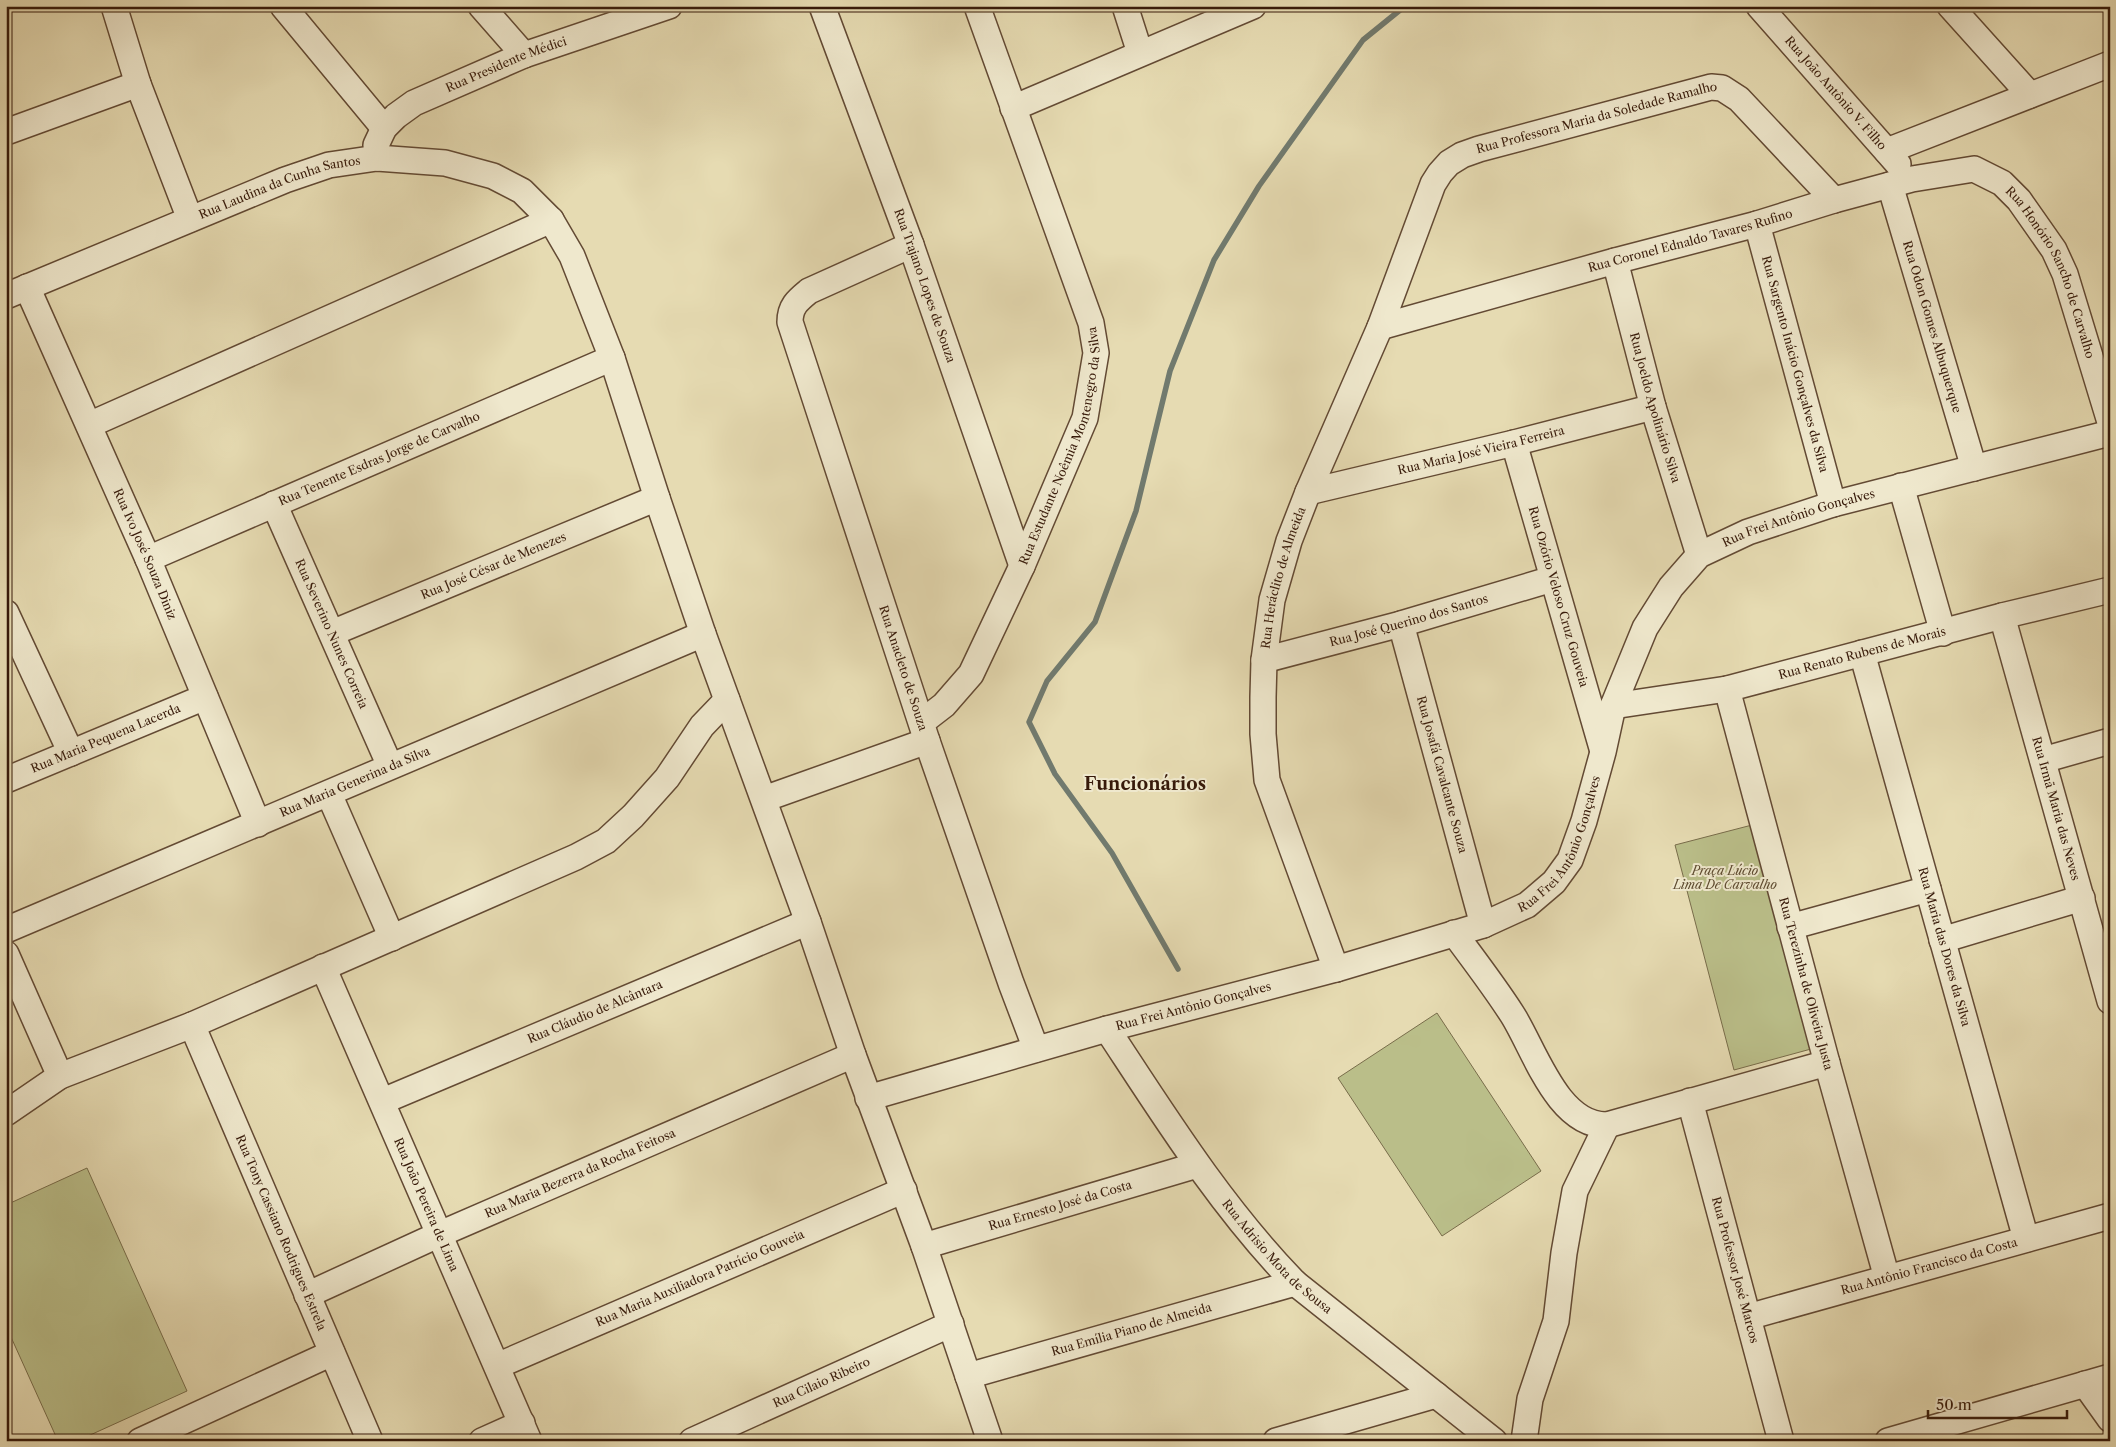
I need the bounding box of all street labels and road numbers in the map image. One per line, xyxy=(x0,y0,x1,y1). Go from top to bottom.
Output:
street label: Rua Presidente Médici xyxy=(443,33,569,95)
street label: Rua João Antônio V. Filho xyxy=(1782,33,1890,153)
street label: Rua Professora Maria da Soledade Ramalho xyxy=(1474,79,1718,156)
street label: Rua Laudina da Cunha Santos xyxy=(197,153,361,222)
street label: Rua Honório Sancho de Carvalho xyxy=(2003,183,2098,360)
street label: Rua Coronel Ednaldo Tavares Rufino xyxy=(1586,205,1794,275)
street label: Rua Trajano Lopes de Souza xyxy=(891,206,959,365)
street label: Rua Odon Gomes Albuquerque xyxy=(1900,239,1965,415)
street label: Rua Sargento Inácio Gonçalves da Silva xyxy=(1759,254,1832,474)
street label: Rua Estudante Noêmia Montenegro da Silva xyxy=(1015,325,1103,567)
street label: Rua Joeldo Apolinário Silva xyxy=(1627,331,1684,485)
street label: Rua Tenente Esdras Jorge de Carvalho xyxy=(276,408,482,509)
street label: Rua Maria José Vieira Ferreira xyxy=(1396,422,1567,477)
street label: Rua Ivo José Souza Diniz xyxy=(111,486,180,622)
street label: Rua Frei Antônio Gonçalves xyxy=(1720,486,1876,550)
street label: Rua Heráclito de Almeida xyxy=(1258,504,1309,650)
street label: Rua Ozório Veloso Cruz Gouveia xyxy=(1526,505,1592,689)
street label: Rua José César de Menezes xyxy=(418,529,568,602)
street label: Rua Severino Nunes Correia xyxy=(292,557,372,711)
street label: Rua José Querino dos Santos xyxy=(1328,591,1490,649)
street label: Rua Anacleto de Souza xyxy=(876,603,931,733)
street label: Rua Renato Rubens de Morais xyxy=(1777,623,1947,682)
street label: Rua Josafá Cavalcante Souza xyxy=(1414,694,1471,855)
street label: Rua Maria Pequena Lacerda xyxy=(29,700,183,776)
street label: Rua Irmã Maria das Neves xyxy=(2029,735,2084,882)
street label: Rua Maria Generina da Silva xyxy=(277,743,433,820)
street label: Rua Frei Antônio Gonçalves xyxy=(1515,774,1603,915)
street label: Rua Maria das Dores da Silva xyxy=(1915,865,1974,1029)
street label: Rua Terezinha de Oliveira Justa xyxy=(1776,895,1837,1072)
street label: Rua Cláudio de Alcântara xyxy=(525,976,665,1046)
street label: Rua Frei Antônio Gonçalves xyxy=(1114,978,1273,1033)
street label: Rua Maria Bezerra da Rocha Feitosa xyxy=(482,1125,678,1221)
street label: Rua Tony Cassiano Rodrigues Estrela xyxy=(233,1132,330,1333)
street label: Rua João Pereira de Lima xyxy=(391,1135,463,1274)
street label: Rua Ernesto José da Costa xyxy=(987,1177,1134,1233)
street label: Rua Professor José Marcos xyxy=(1709,1195,1763,1345)
street label: Rua Adrisio Mota de Sousa xyxy=(1219,1196,1336,1317)
street label: Rua Maria Auxiliadora Patrício Gouveia xyxy=(593,1226,807,1330)
street label: Rua Antônio Francisco da Costa xyxy=(1839,1234,2020,1298)
street label: Rua Emília Piano de Almeida xyxy=(1050,1299,1214,1359)
street label: Rua Cilaio Ribeiro xyxy=(770,1354,872,1411)

